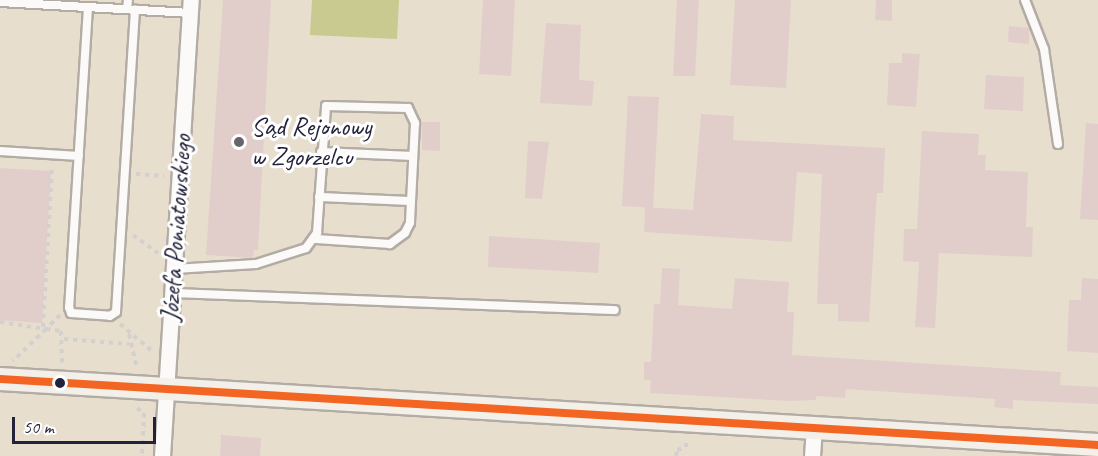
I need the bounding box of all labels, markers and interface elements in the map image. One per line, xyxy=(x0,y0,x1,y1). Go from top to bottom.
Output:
place label: Sąd Rejonowy w Zgorzelcu xyxy=(251,111,371,172)
street label: Józefa Poniatowskiego xyxy=(154,134,198,322)
marker: Sąd Rejonowy w Zgorzelcu xyxy=(232,135,246,149)
unlabelled marker xyxy=(54,377,66,389)
scale bar xyxy=(15,405,159,443)
text: 50 m xyxy=(23,416,54,438)

